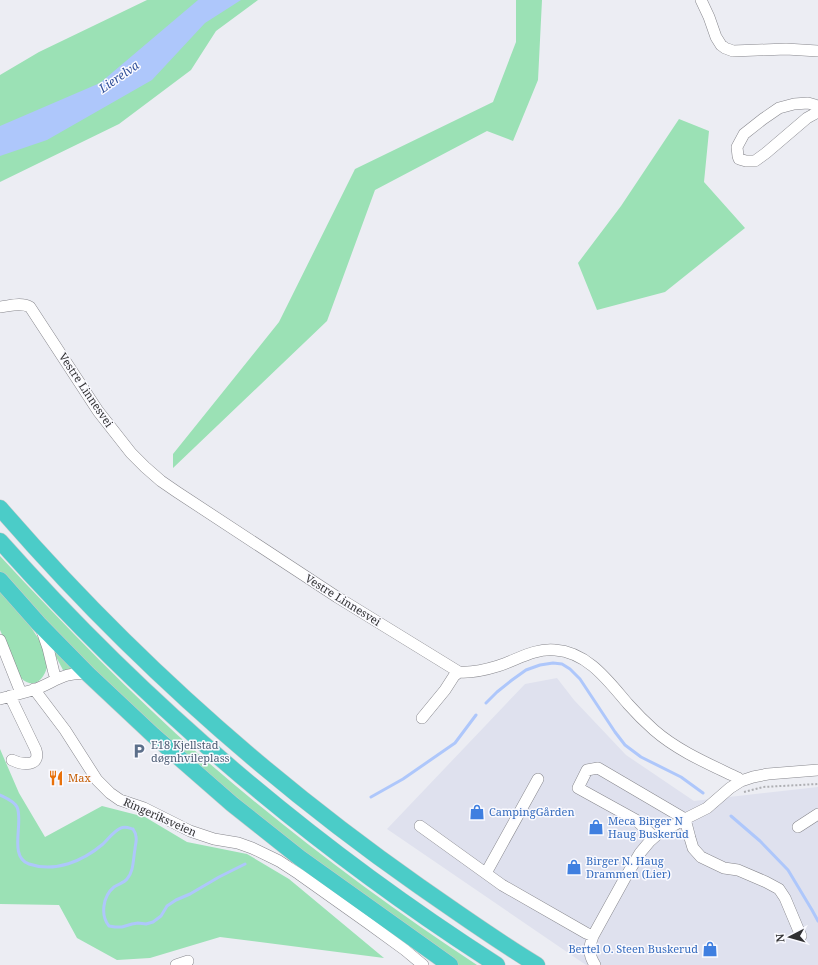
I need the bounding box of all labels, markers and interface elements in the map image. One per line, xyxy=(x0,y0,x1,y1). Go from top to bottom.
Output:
water label: Lierelva xyxy=(94,57,142,97)
street label: Vestre Linnesvei xyxy=(56,350,117,430)
street label: Vestre Linnesvei xyxy=(303,570,384,629)
place label: E18 Kjellstad døgnhvileplass xyxy=(151,737,230,765)
parking icon: E18 Kjellstad døgnhvileplass xyxy=(130,742,148,760)
restaurant icon: Max xyxy=(47,769,65,787)
place label: Max xyxy=(68,770,92,785)
street label: Ringeriksveien xyxy=(121,794,199,839)
shop icon: CampingGården xyxy=(468,803,486,821)
place label: CampingGården xyxy=(489,804,575,819)
place label: Meca Birger N Haug Buskerud xyxy=(608,813,689,841)
shop icon: Meca Birger N Haug Buskerud xyxy=(587,818,605,836)
place label: Birger N. Haug Drammen (Lier) xyxy=(586,853,671,881)
shop icon: Birger N. Haug Drammen (Lier) xyxy=(565,858,583,876)
north arrow xyxy=(770,917,810,957)
text: N xyxy=(772,933,787,943)
shop icon: Bertel O. Steen Buskerud xyxy=(701,940,719,958)
place label: Bertel O. Steen Buskerud xyxy=(568,941,698,956)

